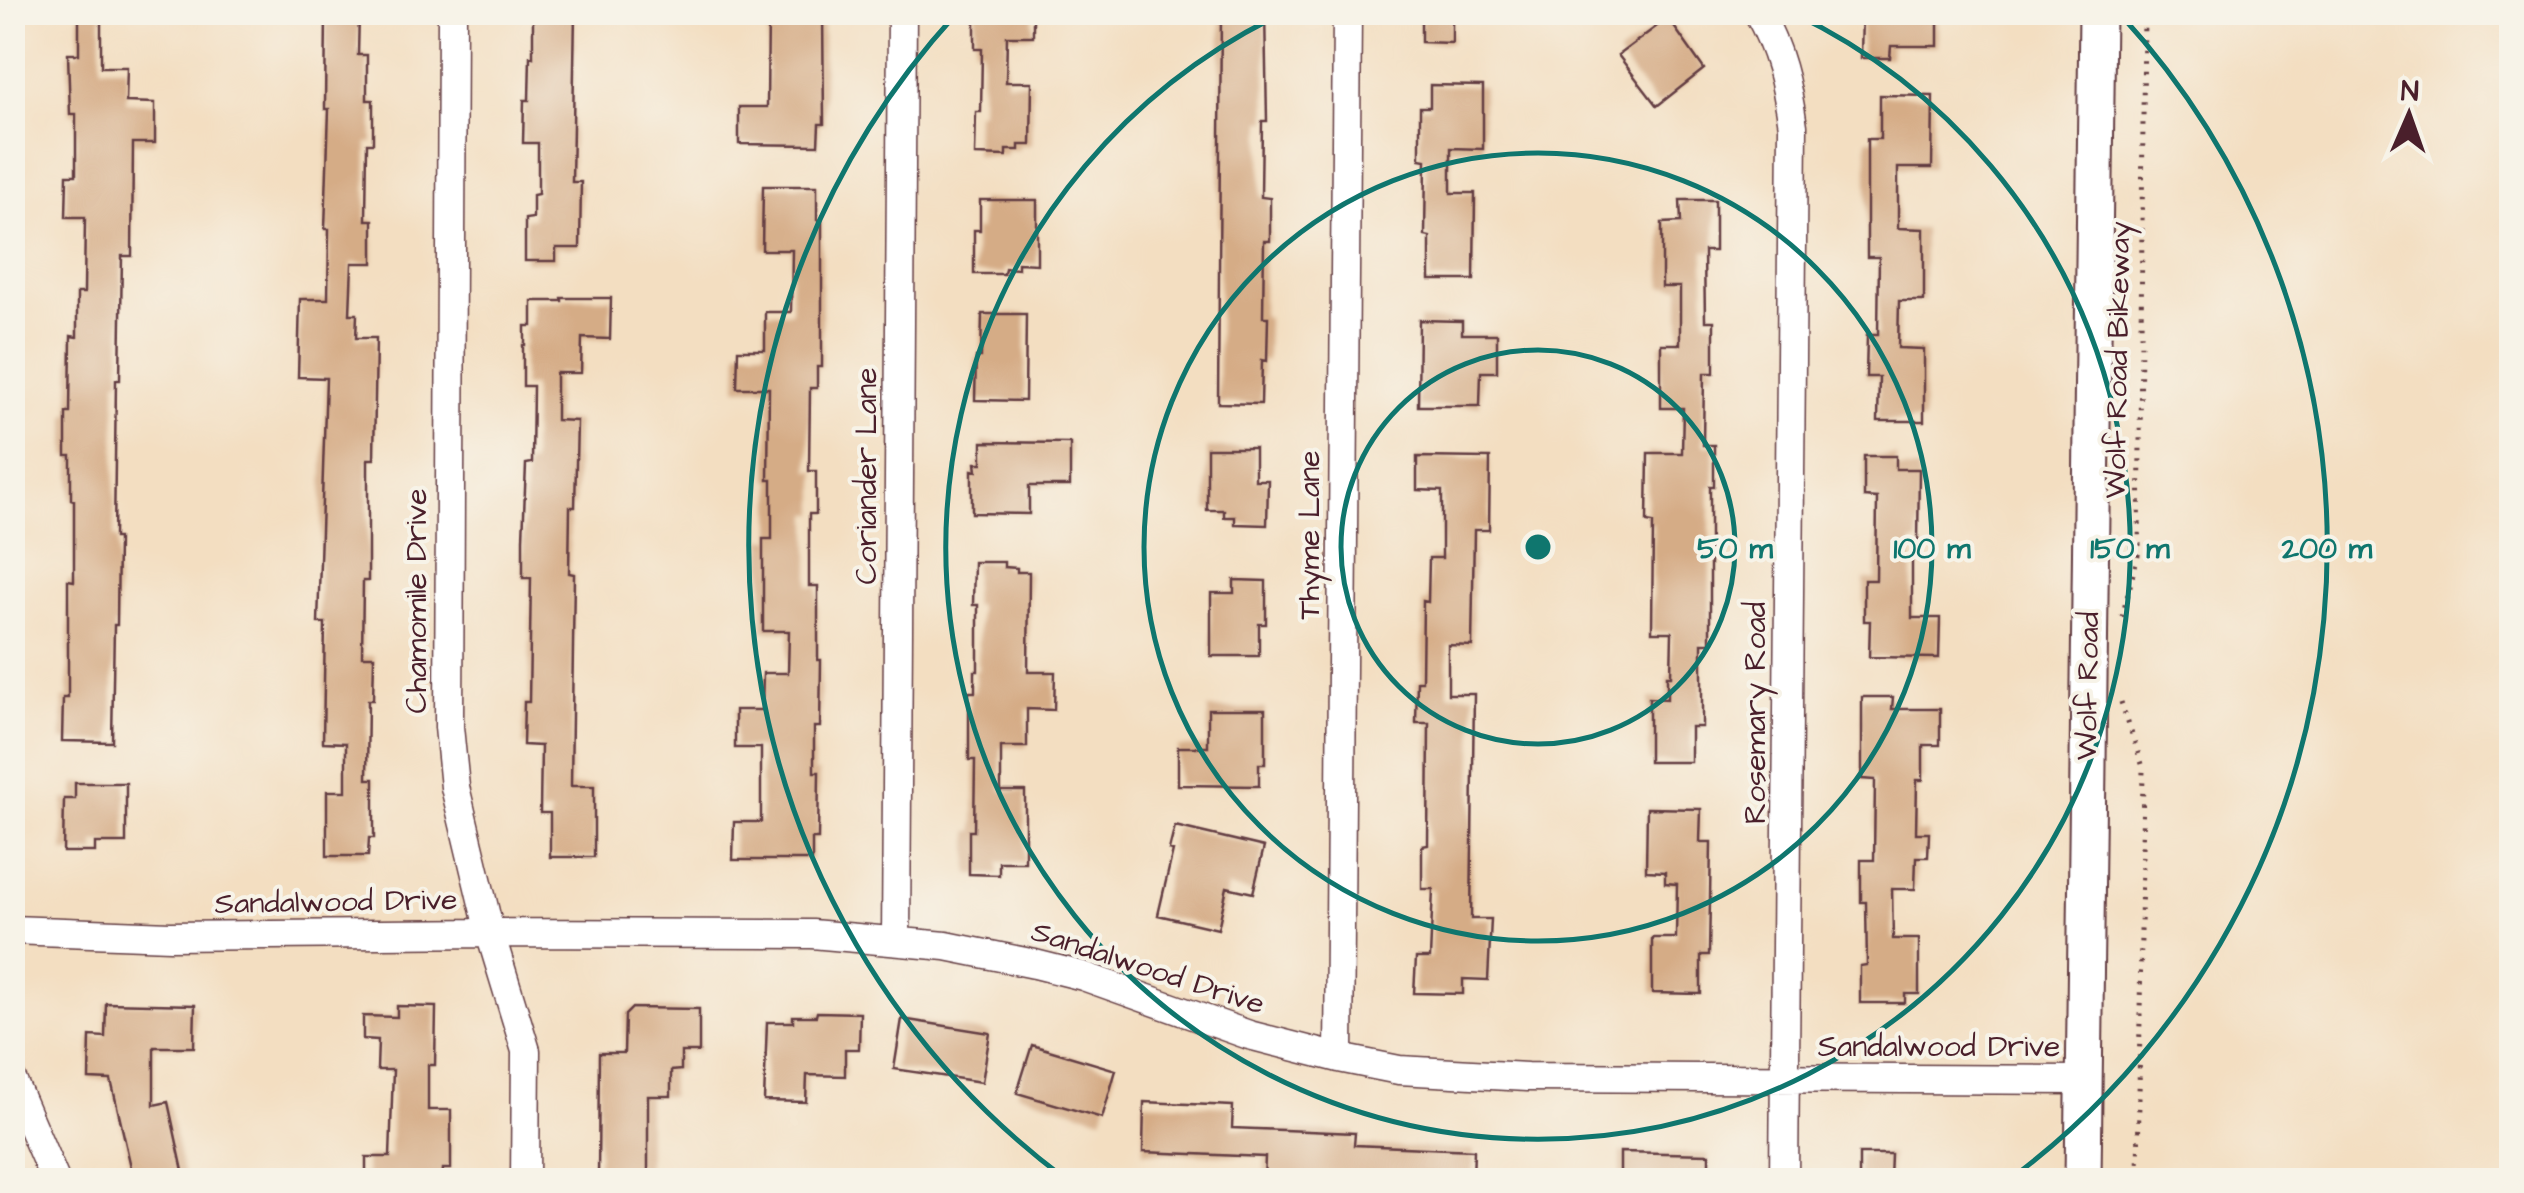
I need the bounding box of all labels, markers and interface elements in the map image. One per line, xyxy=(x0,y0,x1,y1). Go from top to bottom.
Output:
north arrow xyxy=(2359,65,2459,165)
text: N xyxy=(2400,72,2420,111)
street label: Wolf Road Bikeway xyxy=(2095,221,2142,499)
street label: Coriander Lane xyxy=(846,368,888,584)
street label: Thyme Lane xyxy=(1289,451,1332,619)
street label: Chamomile Drive xyxy=(396,489,438,713)
text: 50 m xyxy=(1697,528,1773,570)
text: 100 m xyxy=(1893,528,1971,570)
text: 150 m xyxy=(2090,528,2170,570)
text: 200 m xyxy=(2281,528,2373,570)
centre of rings xyxy=(1520,529,1556,565)
street label: Rosemary Road xyxy=(1735,602,1778,824)
street label: Wolf Road xyxy=(2066,611,2110,761)
street label: Sandalwood Drive xyxy=(214,879,458,925)
street label: Sandalwood Drive xyxy=(1026,911,1270,1025)
street label: Sandalwood Drive xyxy=(1818,1026,2060,1068)

